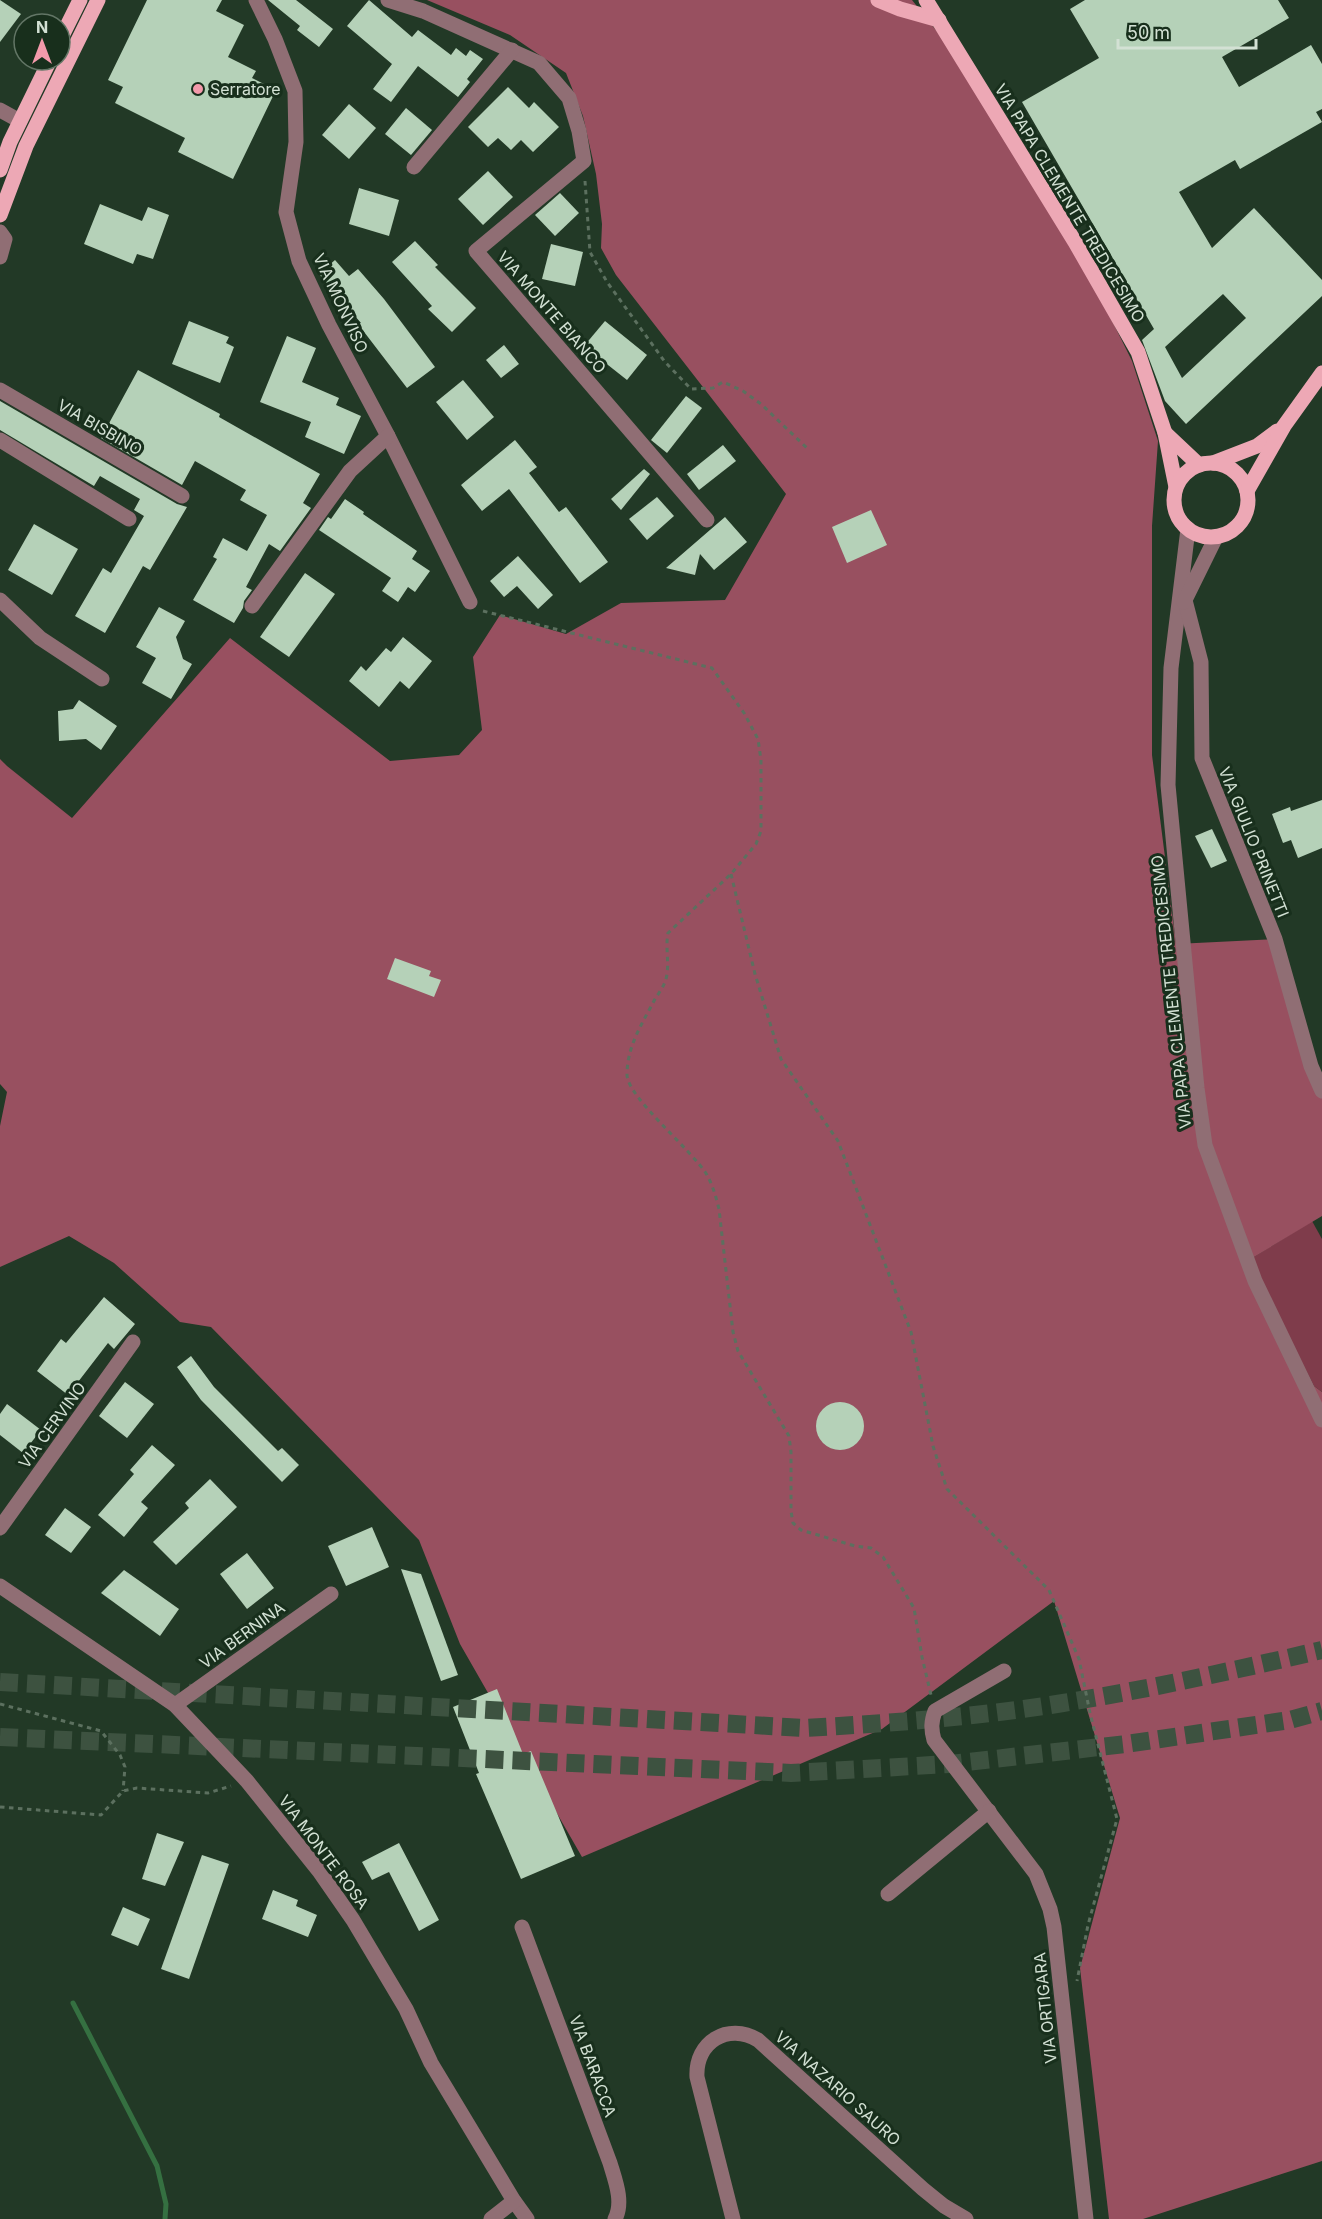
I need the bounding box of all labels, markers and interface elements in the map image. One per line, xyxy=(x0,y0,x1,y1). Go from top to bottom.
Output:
north arrow xyxy=(12,12,72,72)
scale bar xyxy=(1118,12,1256,50)
text: N xyxy=(36,17,48,37)
text: 50 m xyxy=(1127,22,1170,43)
place label: Serratore xyxy=(210,79,281,99)
street label: VIA PAPA CLEMENTE TREDICESIMO xyxy=(991,80,1149,326)
marker: Serratore xyxy=(191,82,205,96)
street label: VIA MONTE BIANCO xyxy=(493,247,611,377)
street label: VIA MONVISO xyxy=(309,250,373,356)
street label: VIA BISBINO xyxy=(54,395,146,459)
street label: VIA GIULIO PRINETTI xyxy=(1215,764,1293,920)
street label: VIA PAPA CLEMENTE TREDICESIMO xyxy=(1147,854,1195,1130)
street label: VIA CERVINO xyxy=(14,1378,90,1472)
street label: VIA BERNINA xyxy=(195,1597,289,1673)
street label: VIA MONTE ROSA xyxy=(275,1791,373,1913)
street label: VIA ORTIGARA xyxy=(1029,1951,1061,2065)
street label: VIA BARACCA xyxy=(565,2012,621,2120)
street label: VIA NAZARIO SAURO xyxy=(771,2026,905,2150)

